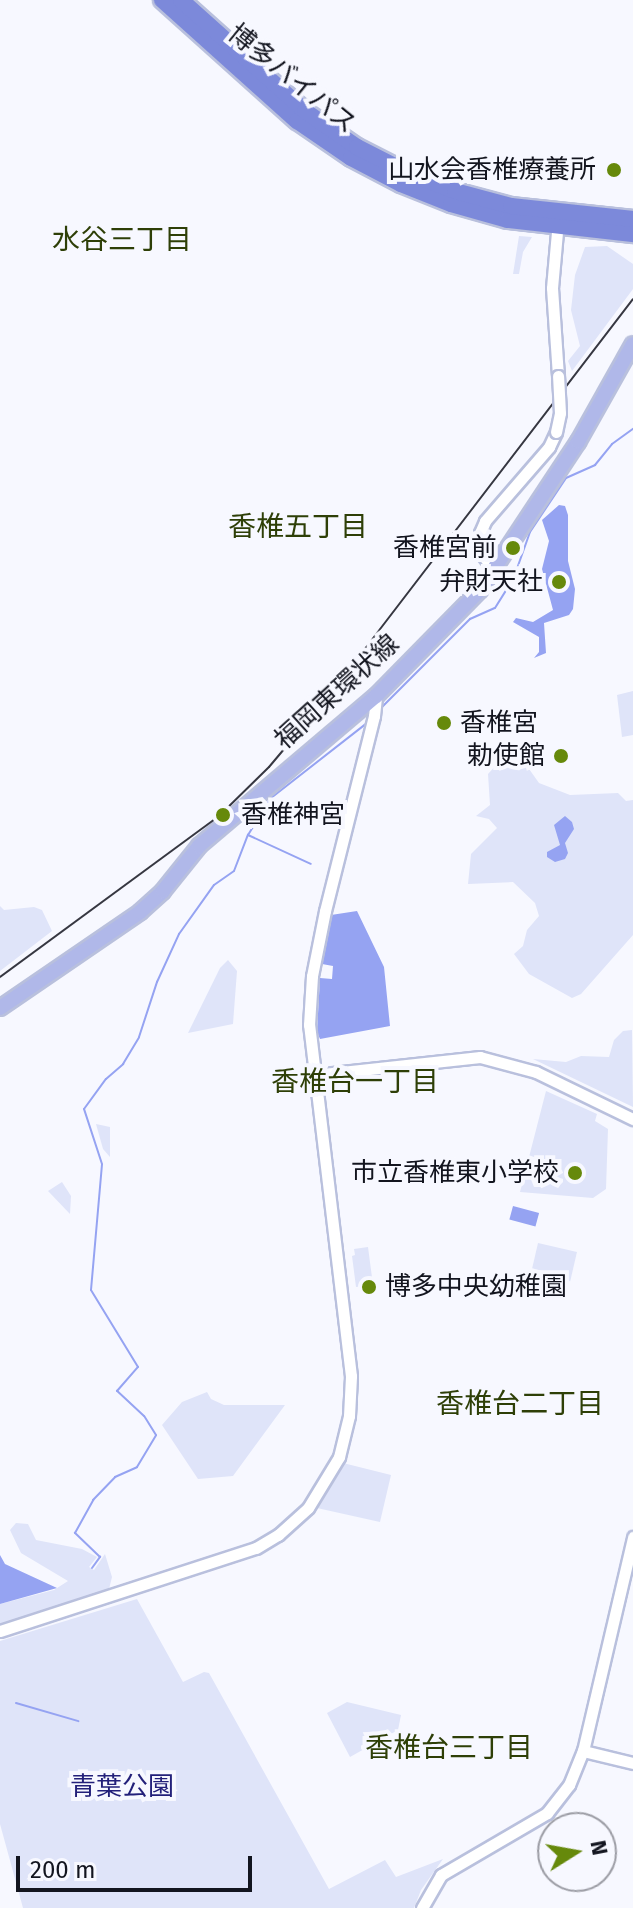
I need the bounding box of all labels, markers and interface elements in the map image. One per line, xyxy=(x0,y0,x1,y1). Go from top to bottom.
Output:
street label: 博多バイパス xyxy=(222,18,362,140)
place label: 山水会香椎療養所 xyxy=(388,154,596,186)
marker: 山水会香椎療養所 xyxy=(603,159,625,181)
district label: 水谷三丁目 xyxy=(52,223,192,257)
district label: 香椎五丁目 xyxy=(228,510,368,544)
place label: 香椎宮前 xyxy=(393,532,497,564)
marker: 香椎宮前 xyxy=(504,539,522,557)
place label: 弁財天社 xyxy=(439,566,543,598)
marker: 弁財天社 xyxy=(550,573,568,591)
street label: 福岡東環状線 xyxy=(269,628,405,756)
place label: 香椎宮 xyxy=(460,707,538,739)
marker: 香椎宮 xyxy=(435,714,453,732)
place label: 勅使館 xyxy=(467,740,545,772)
marker: 勅使館 xyxy=(552,747,570,765)
place label: 香椎神宮 xyxy=(241,799,345,831)
marker: 香椎神宮 xyxy=(212,804,234,826)
district label: 香椎台一丁目 xyxy=(271,1065,439,1099)
place label: 市立香椎東小学校 xyxy=(351,1157,559,1189)
marker: 市立香椎東小学校 xyxy=(566,1164,584,1182)
place label: 博多中央幼稚園 xyxy=(385,1271,567,1303)
marker: 博多中央幼稚園 xyxy=(360,1278,378,1296)
district label: 香椎台二丁目 xyxy=(436,1387,604,1421)
district label: 香椎台三丁目 xyxy=(365,1731,533,1765)
park label: 青葉公園 xyxy=(70,1771,174,1803)
north arrow xyxy=(537,1812,617,1892)
text: N xyxy=(584,1838,614,1857)
scale bar xyxy=(20,1840,256,1890)
text: 200 m xyxy=(30,1856,96,1884)

